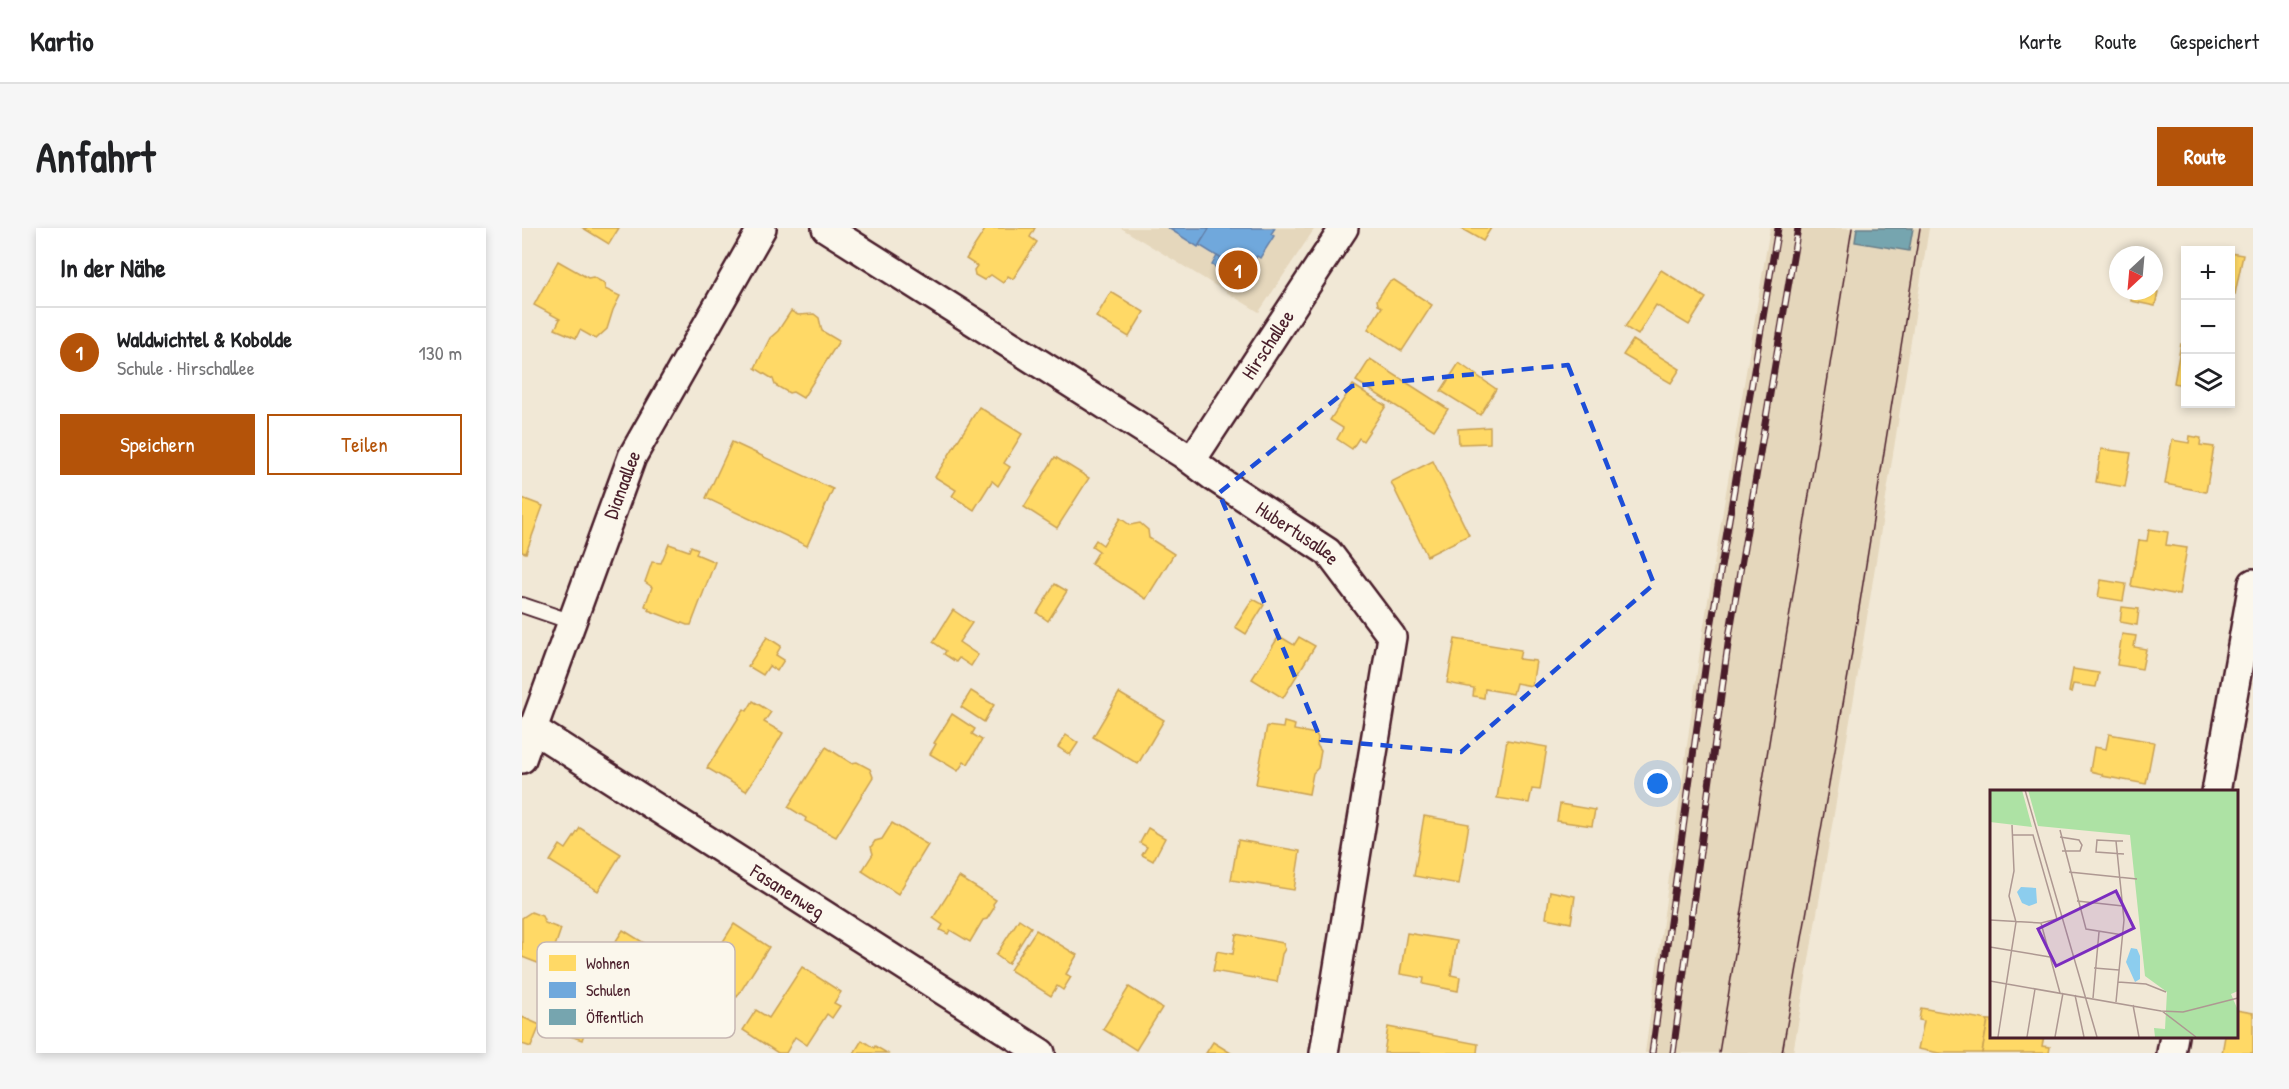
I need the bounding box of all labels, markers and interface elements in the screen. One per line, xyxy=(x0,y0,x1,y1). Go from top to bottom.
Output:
text: Kartio xyxy=(30,22,94,60)
text: Karte xyxy=(2019,27,2062,56)
text: Route xyxy=(2095,27,2137,56)
text: Gespeichert xyxy=(2170,27,2259,56)
button: Route xyxy=(2157,127,2253,186)
text: Anfahrt xyxy=(36,128,155,185)
north arrow xyxy=(2109,246,2163,300)
map controls xyxy=(2181,246,2235,408)
button: + xyxy=(2181,246,2235,300)
pin: 1 xyxy=(1218,248,1258,292)
text: In der Nähe xyxy=(60,250,166,285)
button: − xyxy=(2181,300,2235,354)
street label: Hirschallee xyxy=(1235,304,1300,384)
text: Waldwichtel & Kobolde xyxy=(117,324,292,354)
text: 1 xyxy=(76,339,83,366)
text: 130 m xyxy=(419,339,462,366)
text: Schule · Hirschallee xyxy=(117,354,255,381)
button: layers xyxy=(2181,354,2235,408)
button: Speichern xyxy=(60,414,255,475)
button: Teilen xyxy=(267,414,462,475)
street label: Dianaallee xyxy=(597,445,646,522)
street label: Hubertusallee xyxy=(1251,494,1347,570)
your location xyxy=(1643,769,1672,798)
inset map xyxy=(1990,790,2238,1038)
street label: Fasanenweg xyxy=(745,857,830,925)
legend xyxy=(537,942,735,1038)
text: Wohnen xyxy=(586,952,630,974)
text: Schulen xyxy=(586,979,631,1001)
text: Öffentlich xyxy=(586,1006,643,1028)

